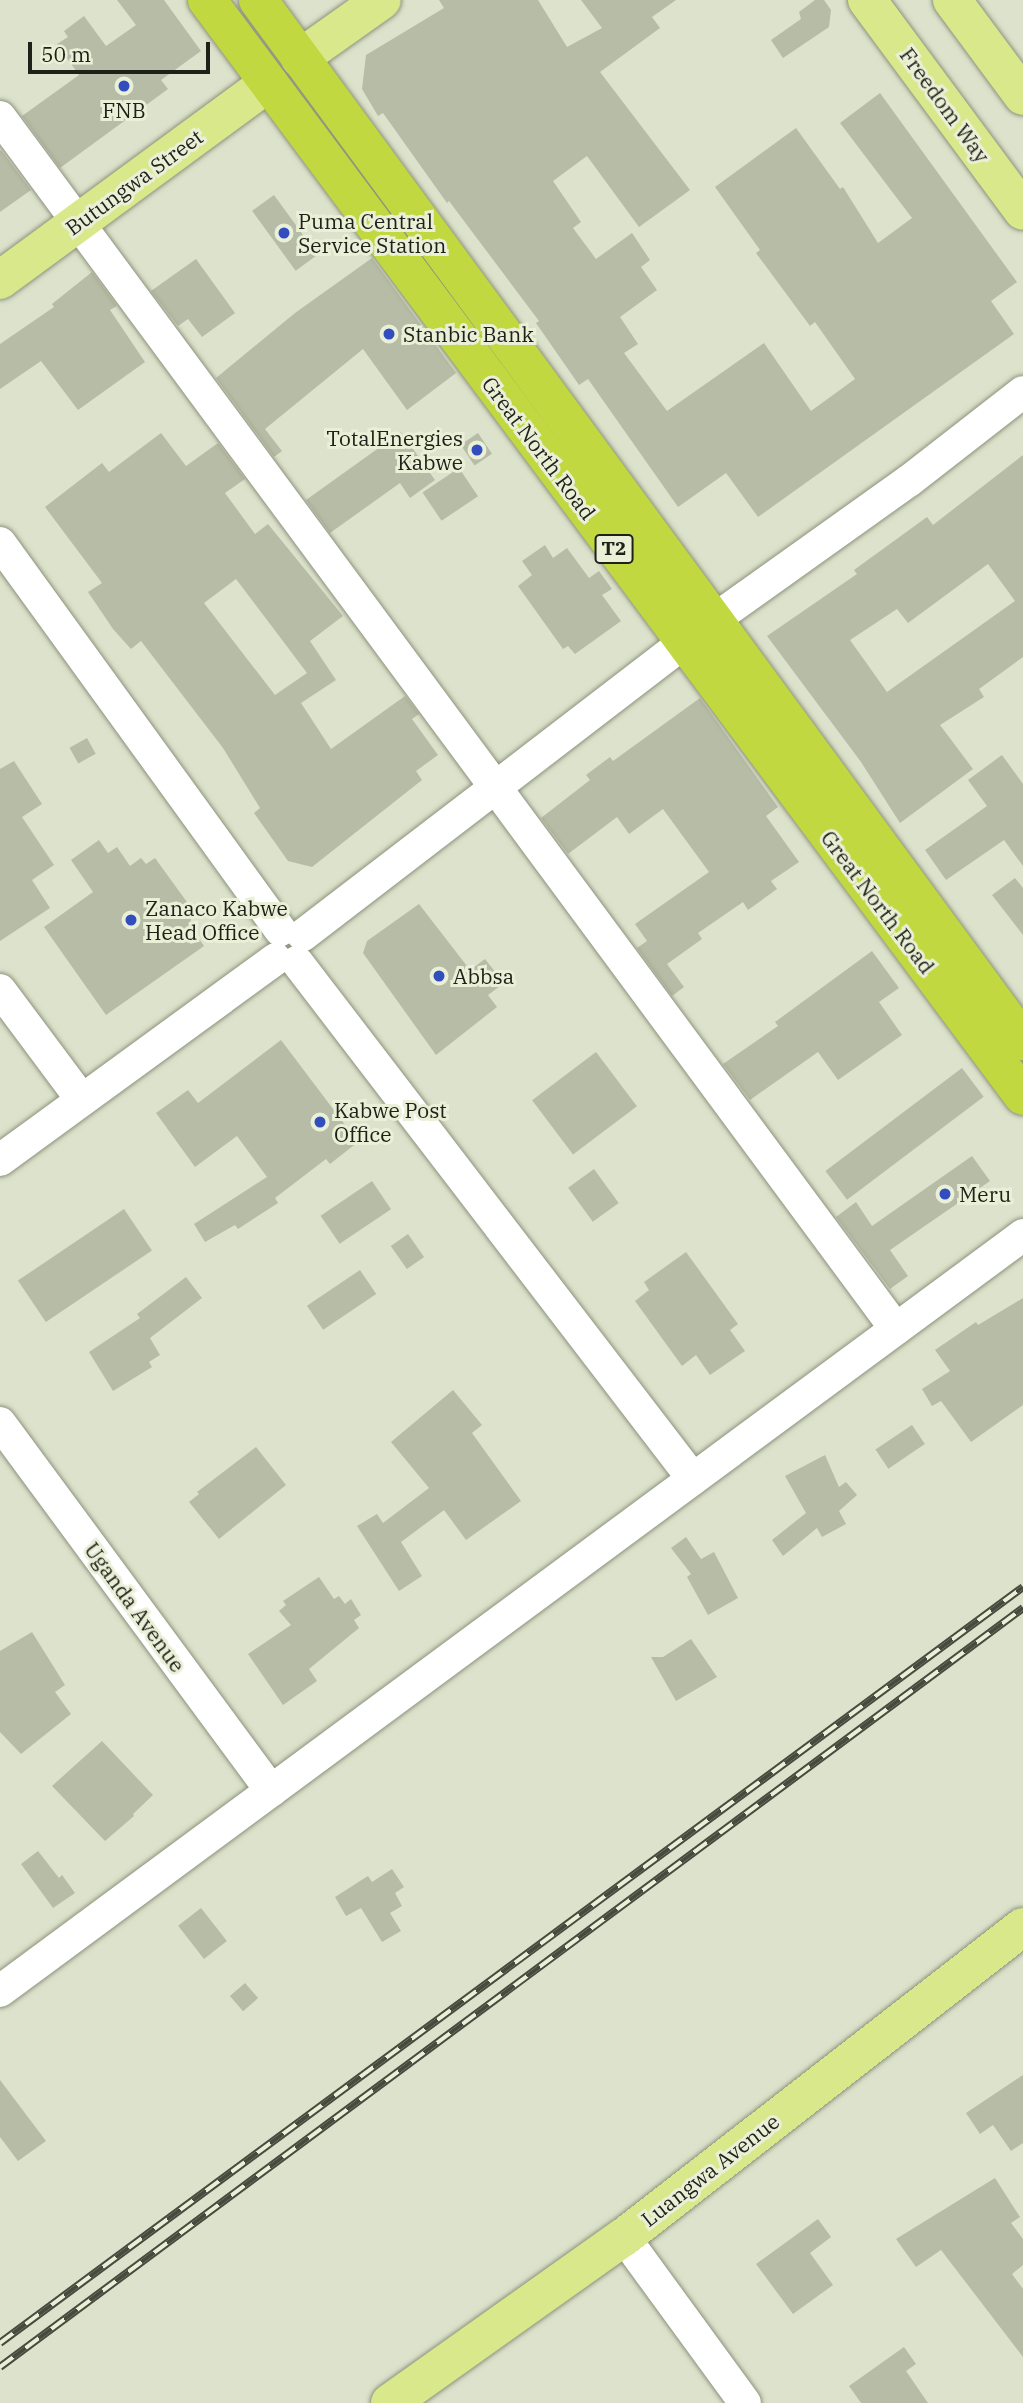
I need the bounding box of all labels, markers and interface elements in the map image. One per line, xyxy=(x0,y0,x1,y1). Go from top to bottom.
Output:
scale bar xyxy=(32,28,214,72)
text: 50 m xyxy=(41,40,91,68)
street label: Freedom Way xyxy=(895,43,995,167)
marker: FNB xyxy=(116,78,132,94)
place label: FNB xyxy=(102,97,146,123)
street label: Butungwa Street xyxy=(60,124,208,240)
place label: Puma Central Service Station xyxy=(298,208,446,258)
marker: Puma Central Service Station xyxy=(276,225,292,241)
place label: Stanbic Bank xyxy=(403,321,534,347)
marker: Stanbic Bank xyxy=(381,326,397,342)
street label: Great North Road xyxy=(477,372,601,524)
place label: TotalEnergies Kabwe xyxy=(326,425,463,475)
marker: TotalEnergies Kabwe xyxy=(469,442,485,458)
road number: T2 xyxy=(593,534,635,564)
street label: Great North Road xyxy=(816,826,940,978)
place label: Zanaco Kabwe Head Office xyxy=(145,895,288,945)
marker: Zanaco Kabwe Head Office xyxy=(123,912,139,928)
place label: Abbsa xyxy=(453,963,514,989)
marker: Abbsa xyxy=(431,968,447,984)
place label: Kabwe Post Office xyxy=(334,1097,447,1147)
marker: Kabwe Post Office xyxy=(312,1114,328,1130)
place label: Meru xyxy=(959,1181,1011,1207)
marker: Meru xyxy=(937,1186,953,1202)
street label: Uganda Avenue xyxy=(79,1537,191,1677)
street label: Luangwa Avenue xyxy=(636,2108,784,2232)

